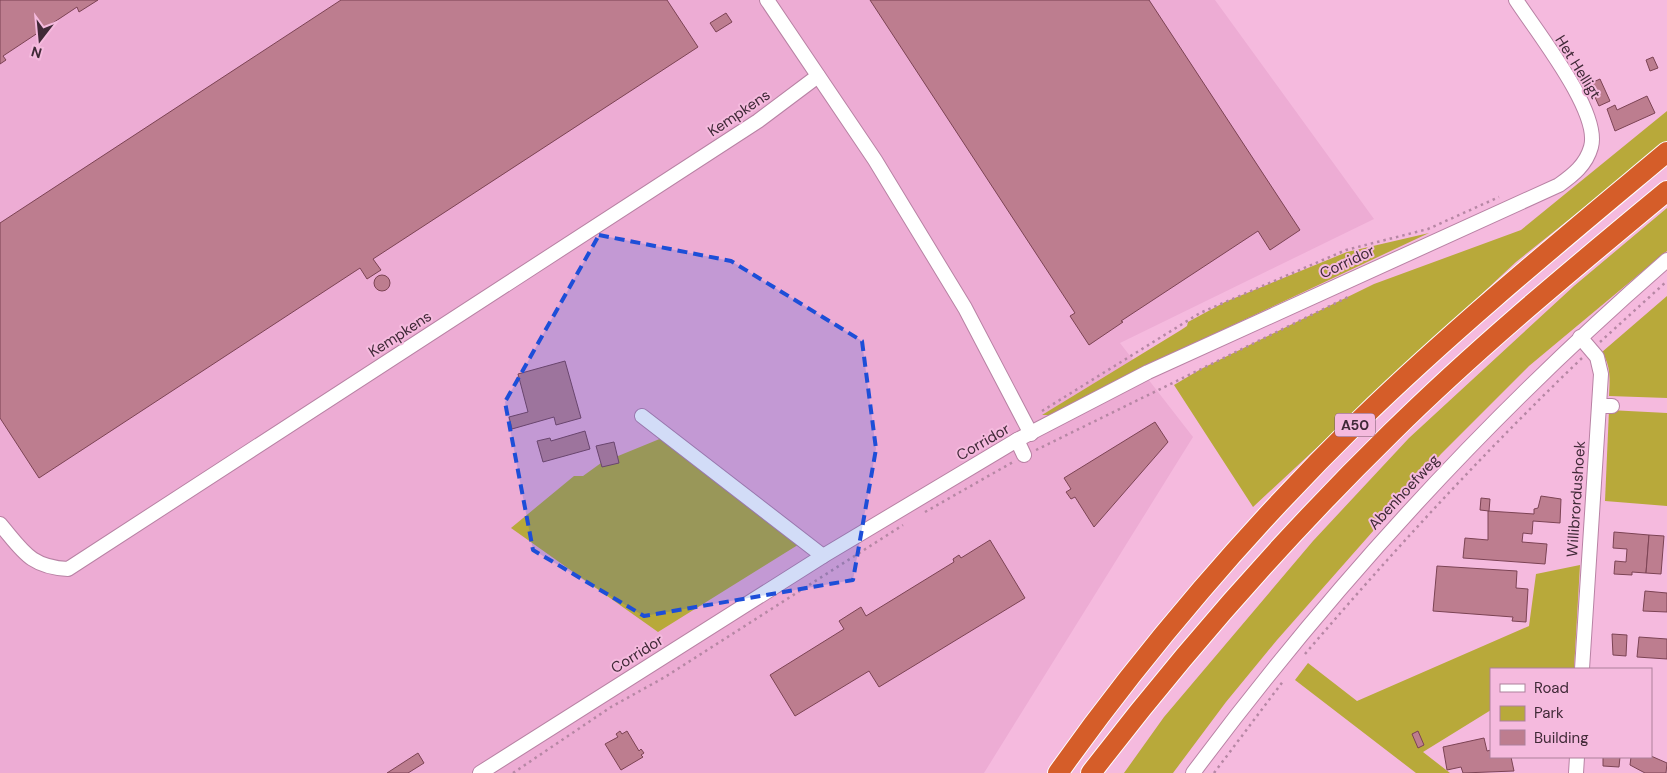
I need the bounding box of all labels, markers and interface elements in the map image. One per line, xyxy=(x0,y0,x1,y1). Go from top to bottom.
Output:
north arrow xyxy=(15,15,65,65)
street label: Het Helligt xyxy=(1551,31,1606,103)
text: N xyxy=(29,42,44,63)
street label: Kempkens xyxy=(704,85,774,141)
street label: Corridor xyxy=(1316,240,1378,283)
street label: Kempkens xyxy=(365,306,435,362)
road number: A50 xyxy=(1335,414,1375,436)
street label: Corridor xyxy=(953,419,1014,465)
street label: Willibrordushoek xyxy=(1562,440,1590,558)
street label: Abenhoefweg xyxy=(1364,450,1444,534)
street label: Corridor xyxy=(607,630,667,678)
legend xyxy=(1490,668,1652,758)
text: Road xyxy=(1534,678,1569,698)
text: Park xyxy=(1534,703,1564,723)
text: Building xyxy=(1534,728,1589,748)

